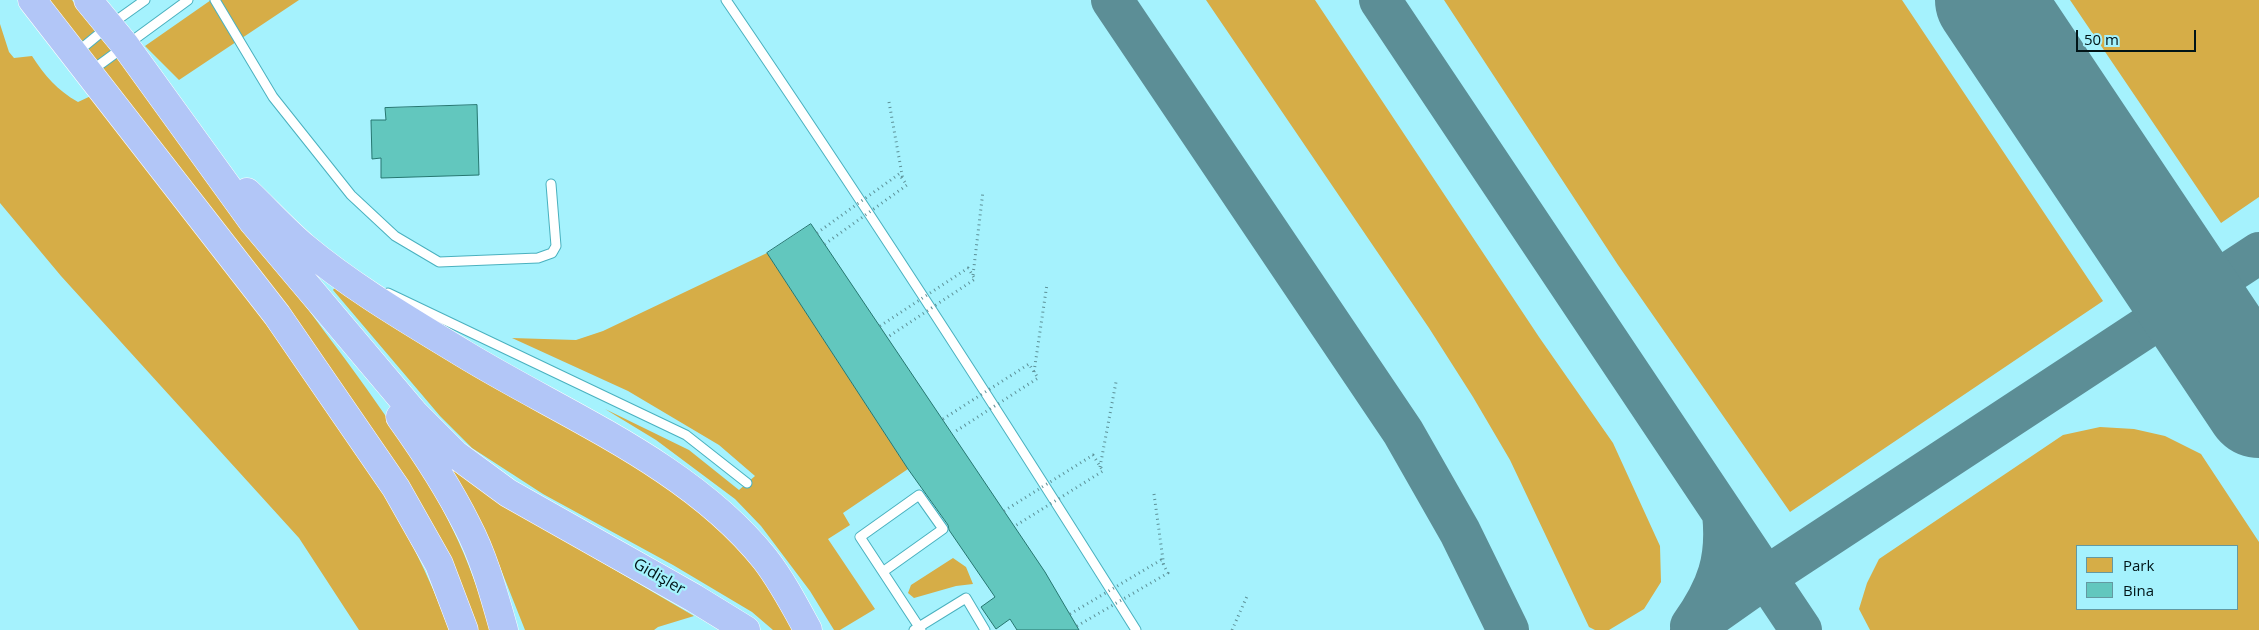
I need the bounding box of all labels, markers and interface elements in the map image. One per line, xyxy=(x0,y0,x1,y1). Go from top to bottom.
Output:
scale bar xyxy=(2079,20,2199,52)
text: 50 m xyxy=(2084,29,2119,49)
legend xyxy=(2076,545,2239,610)
street label: Gidişler xyxy=(630,555,688,599)
text: Park xyxy=(2123,555,2154,575)
text: Bina xyxy=(2123,580,2154,600)

